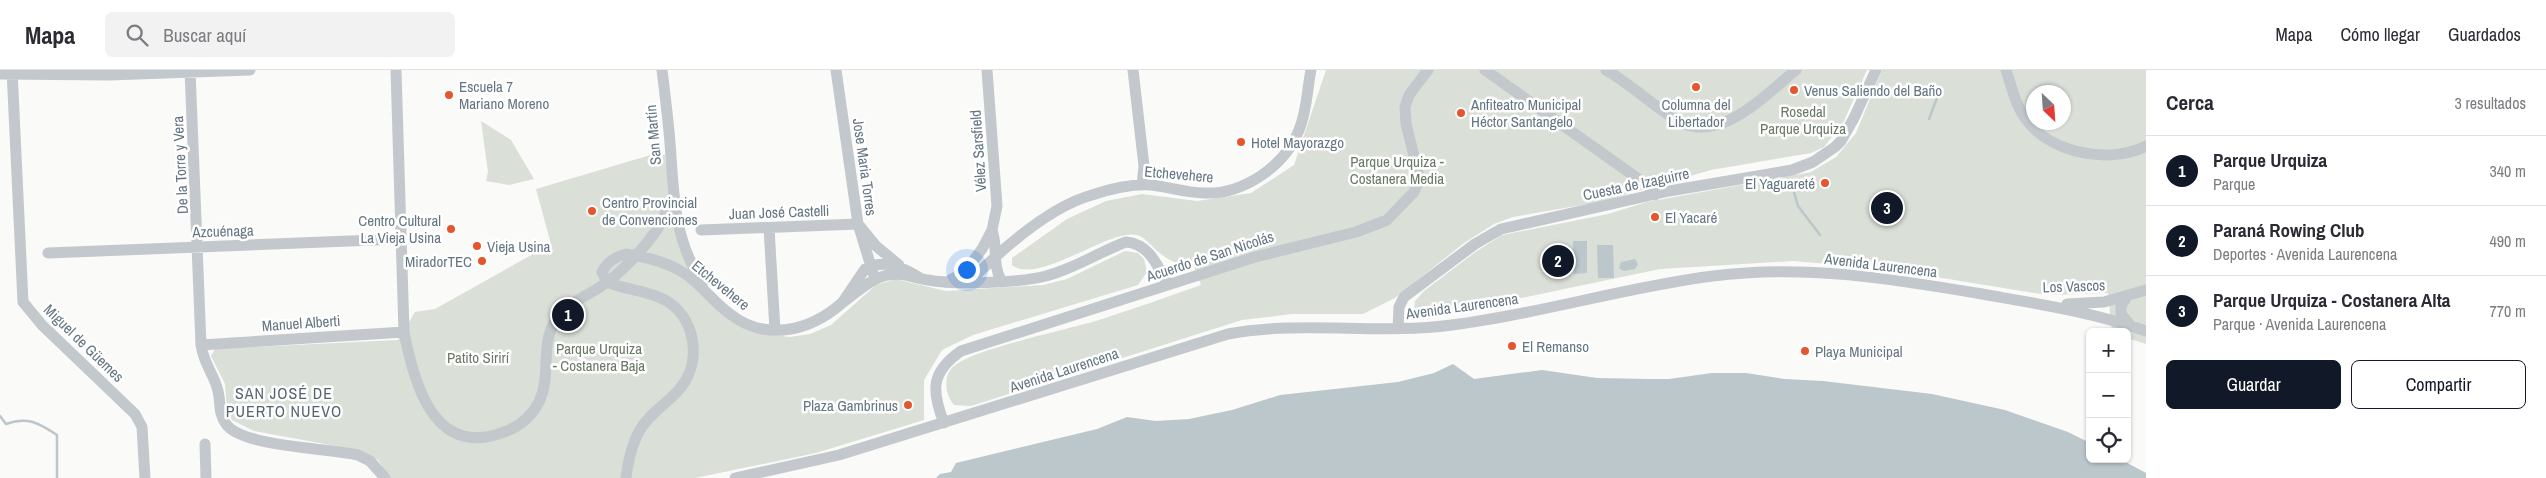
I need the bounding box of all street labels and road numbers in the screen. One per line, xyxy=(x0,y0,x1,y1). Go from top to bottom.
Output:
street label: San Martín xyxy=(640,104,666,166)
street label: Vélez Sarsfield xyxy=(965,109,991,193)
street label: De la Torre y Vera xyxy=(167,115,193,215)
street label: Jose Maria Torres xyxy=(848,117,882,217)
street label: Etchevehere xyxy=(1144,161,1214,187)
street label: Cuesta de Izaguirre xyxy=(1581,162,1691,206)
street label: Juan José Castelli xyxy=(728,200,830,224)
street label: Azcuénaga xyxy=(191,219,254,243)
street label: Acuerdo de San Nicolás xyxy=(1143,226,1276,287)
street label: Avenida Laurencena xyxy=(1822,248,1939,282)
street label: Etchevehere xyxy=(688,255,755,315)
street label: Los Vascos xyxy=(2042,274,2106,298)
street label: Avenida Laurencena xyxy=(1403,288,1520,324)
street label: Miguel de Güemes xyxy=(39,299,129,387)
street label: Manuel Alberti xyxy=(261,310,341,336)
street label: Avenida Laurencena xyxy=(1006,342,1121,398)

